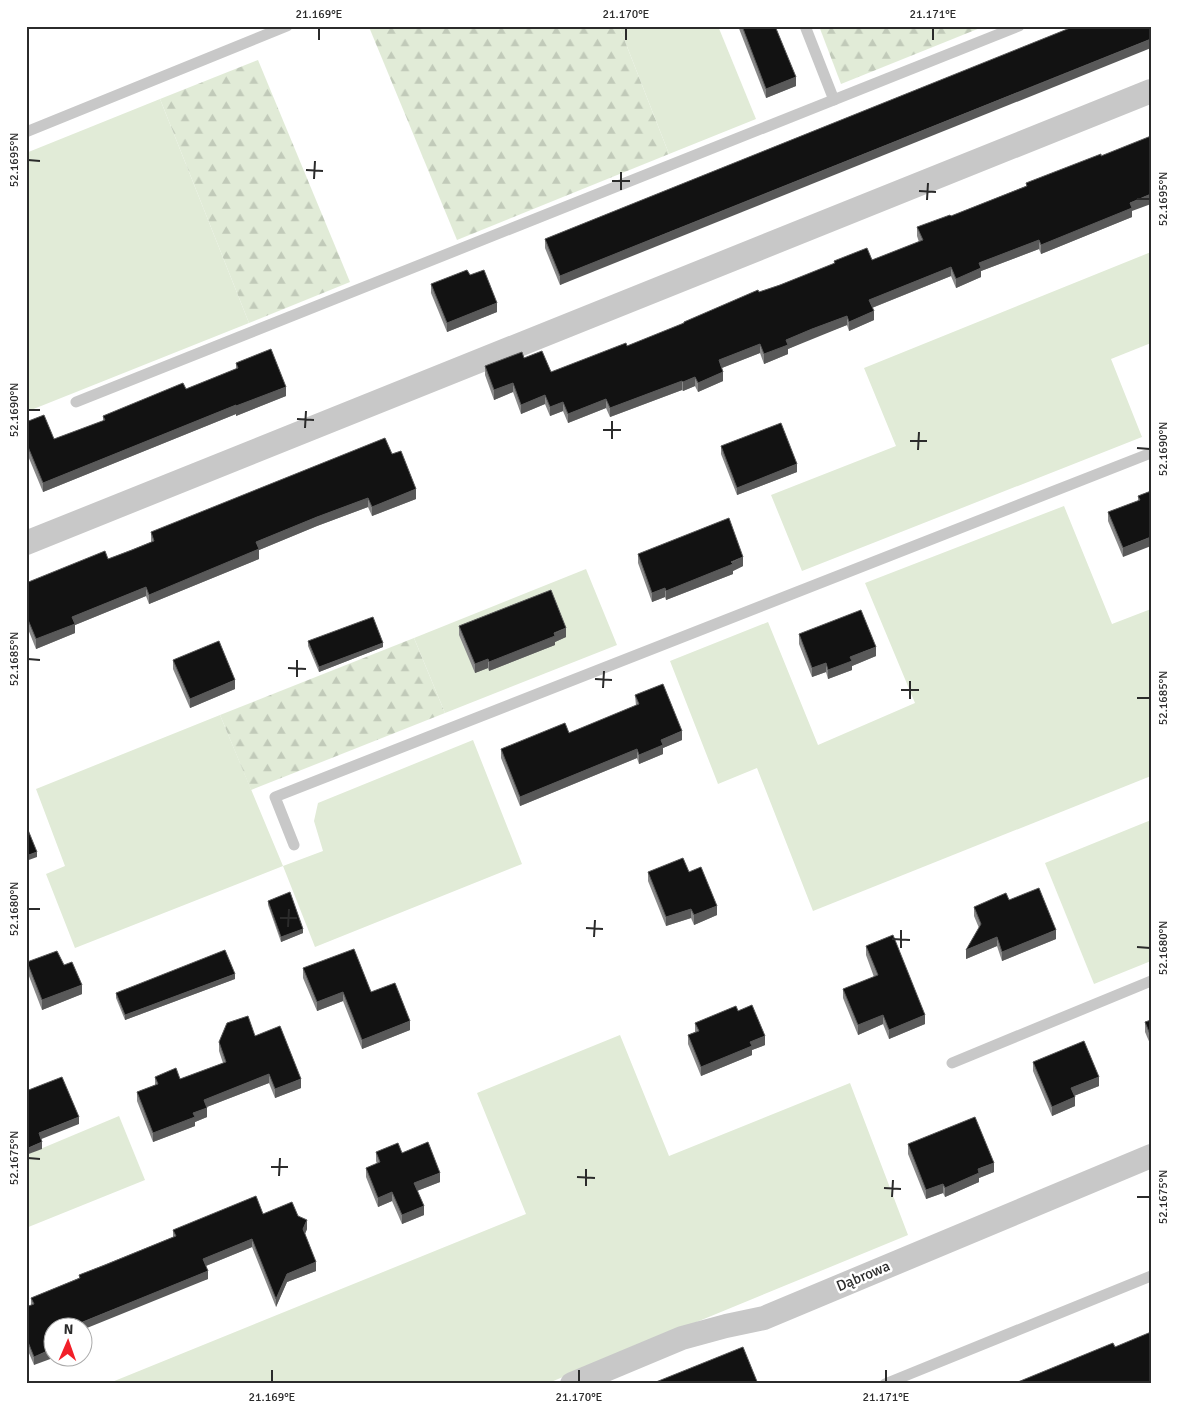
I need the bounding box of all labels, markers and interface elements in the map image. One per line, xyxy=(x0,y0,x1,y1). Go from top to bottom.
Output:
text: 21.169°E xyxy=(296,7,343,22)
text: 21.170°E xyxy=(603,7,650,22)
text: 21.171°E xyxy=(910,7,957,22)
text: 52.1695°N xyxy=(7,133,22,187)
text: 52.1695°N xyxy=(1156,172,1171,226)
text: 52.1690°N xyxy=(7,383,22,437)
text: 52.1690°N xyxy=(1156,422,1171,476)
text: 52.1685°N xyxy=(7,632,22,686)
text: 52.1685°N xyxy=(1156,671,1171,725)
text: 52.1680°N xyxy=(7,882,22,936)
text: 52.1680°N xyxy=(1156,921,1171,975)
text: 52.1675°N xyxy=(7,1131,22,1185)
text: 52.1675°N xyxy=(1156,1170,1171,1224)
street label: Dąbrowa xyxy=(834,1257,892,1295)
north arrow xyxy=(42,1318,92,1368)
text: N xyxy=(63,1321,74,1338)
text: 21.169°E xyxy=(249,1390,296,1405)
text: 21.170°E xyxy=(556,1390,603,1405)
text: 21.171°E xyxy=(863,1390,910,1405)

